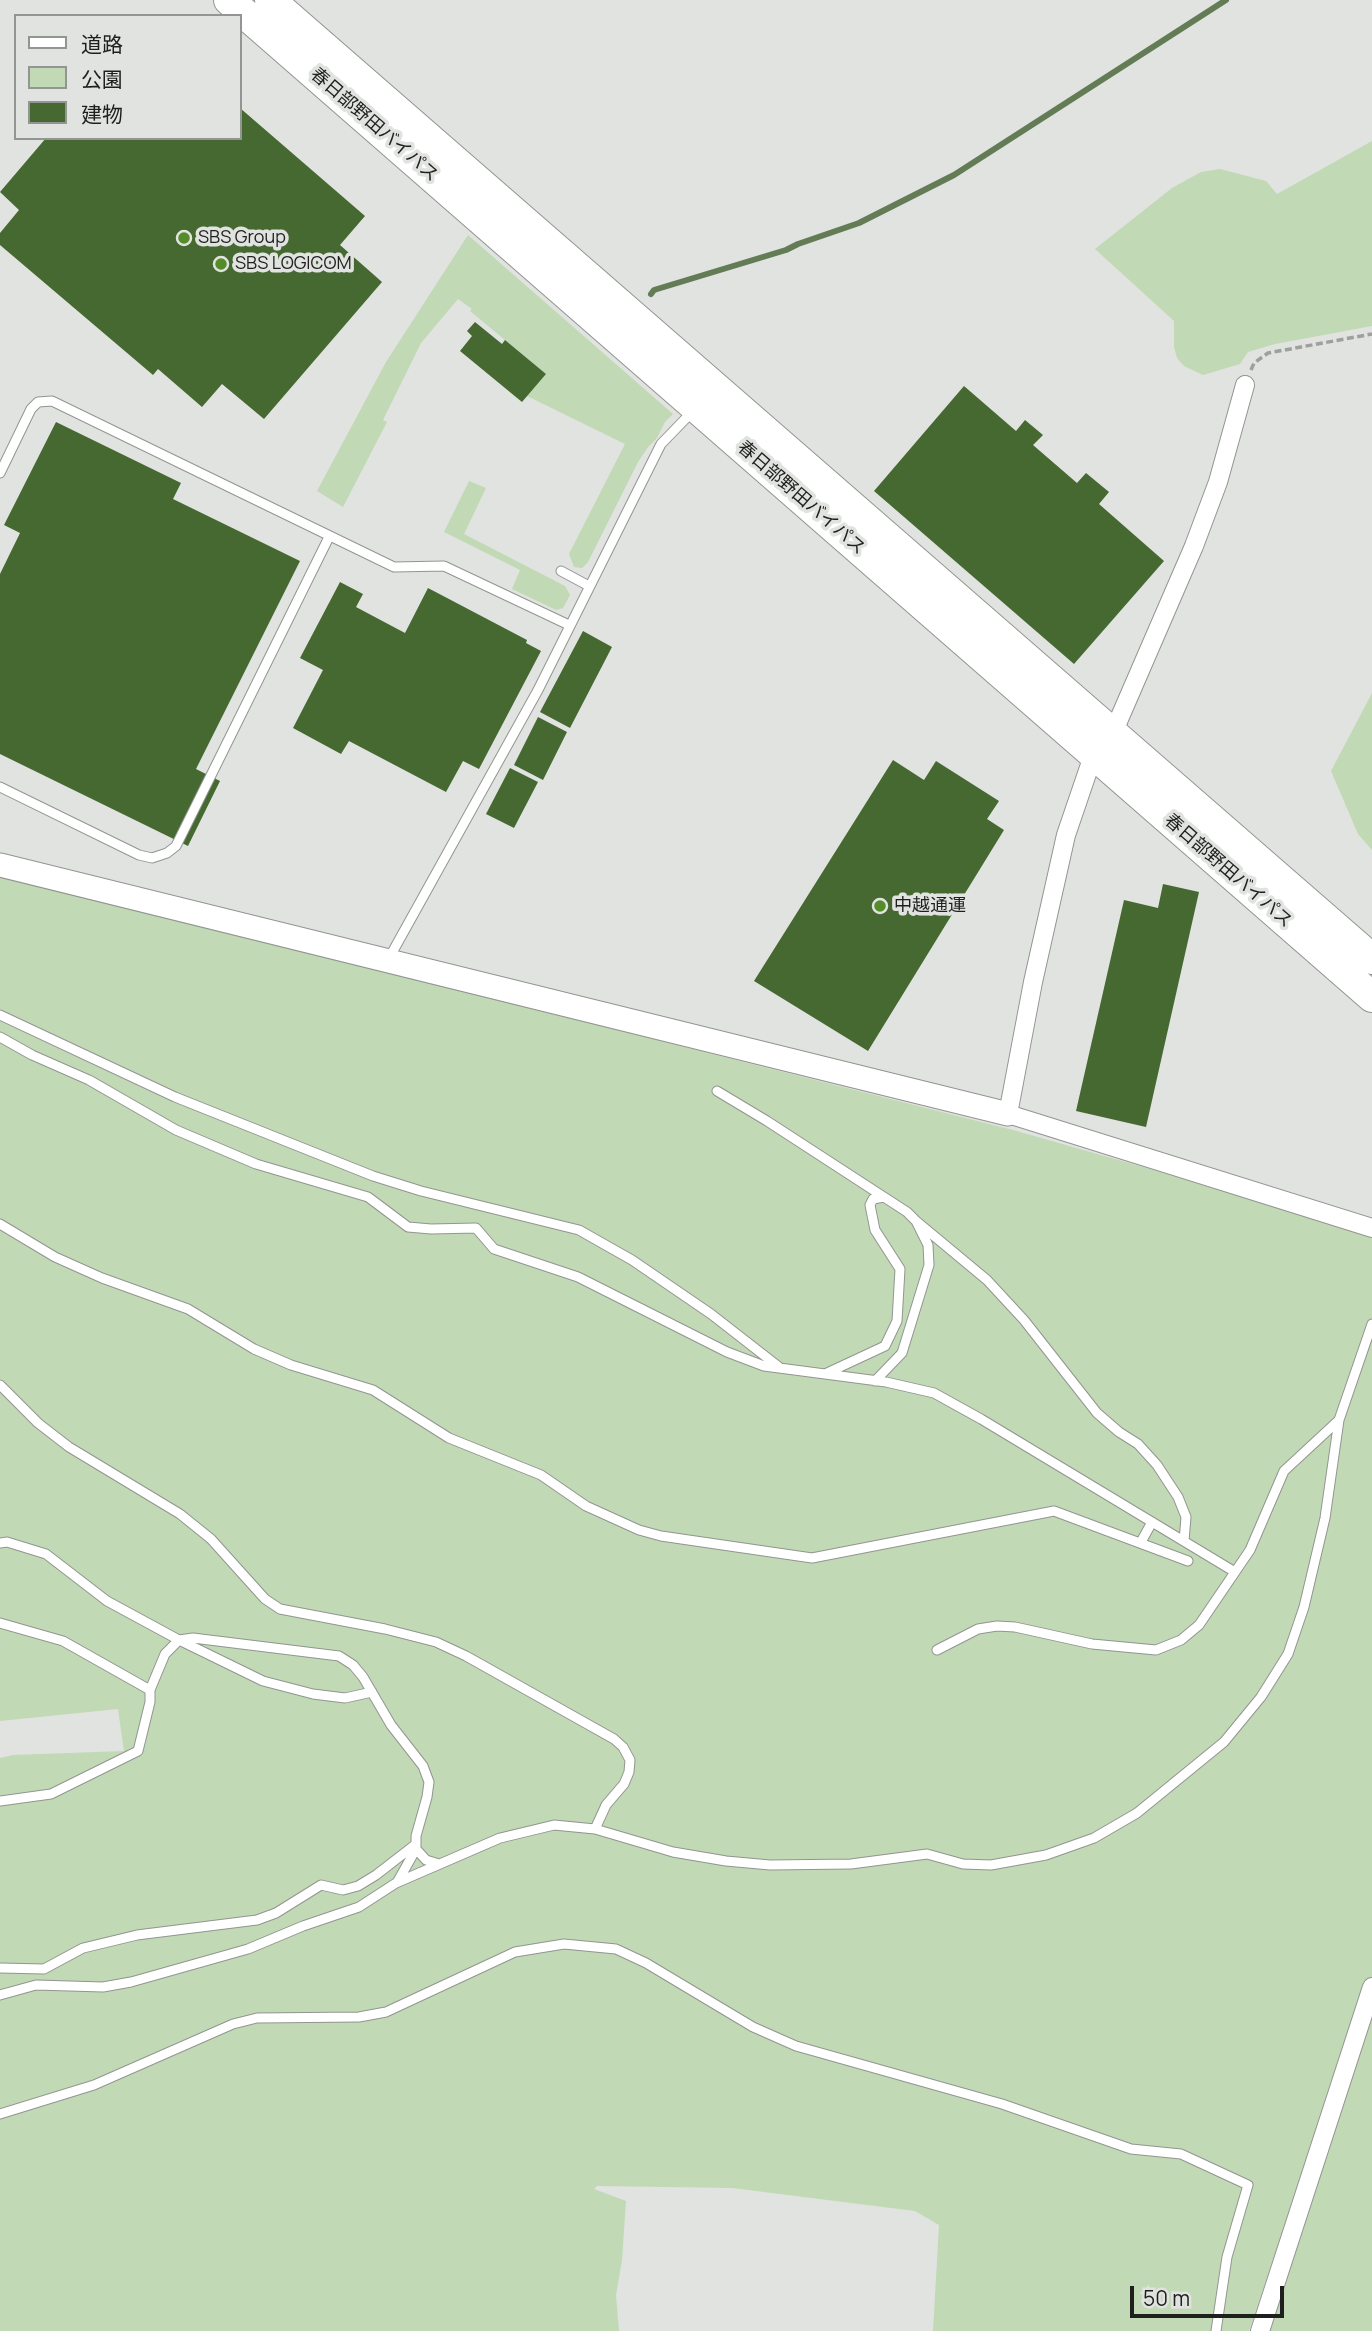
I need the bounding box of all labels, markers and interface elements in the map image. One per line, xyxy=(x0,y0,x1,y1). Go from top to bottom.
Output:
legend xyxy=(14,14,242,140)
text: 道路 xyxy=(81,30,123,58)
street label: 春日部野田バイパス xyxy=(306,64,442,186)
text: 公園 xyxy=(81,65,123,93)
text: 建物 xyxy=(81,100,123,128)
place label: SBS Group xyxy=(198,227,286,249)
marker: SBS Group xyxy=(176,230,192,246)
place label: SBS LOGICOM xyxy=(235,253,352,275)
marker: SBS LOGICOM xyxy=(213,256,229,272)
street label: 春日部野田バイパス xyxy=(733,437,869,559)
street label: 春日部野田バイパス xyxy=(1160,810,1296,932)
place label: 中越通運 xyxy=(894,895,966,917)
marker: 中越通運 xyxy=(872,898,888,914)
scale bar xyxy=(1134,2272,1288,2316)
text: 50 m xyxy=(1143,2284,1190,2312)

